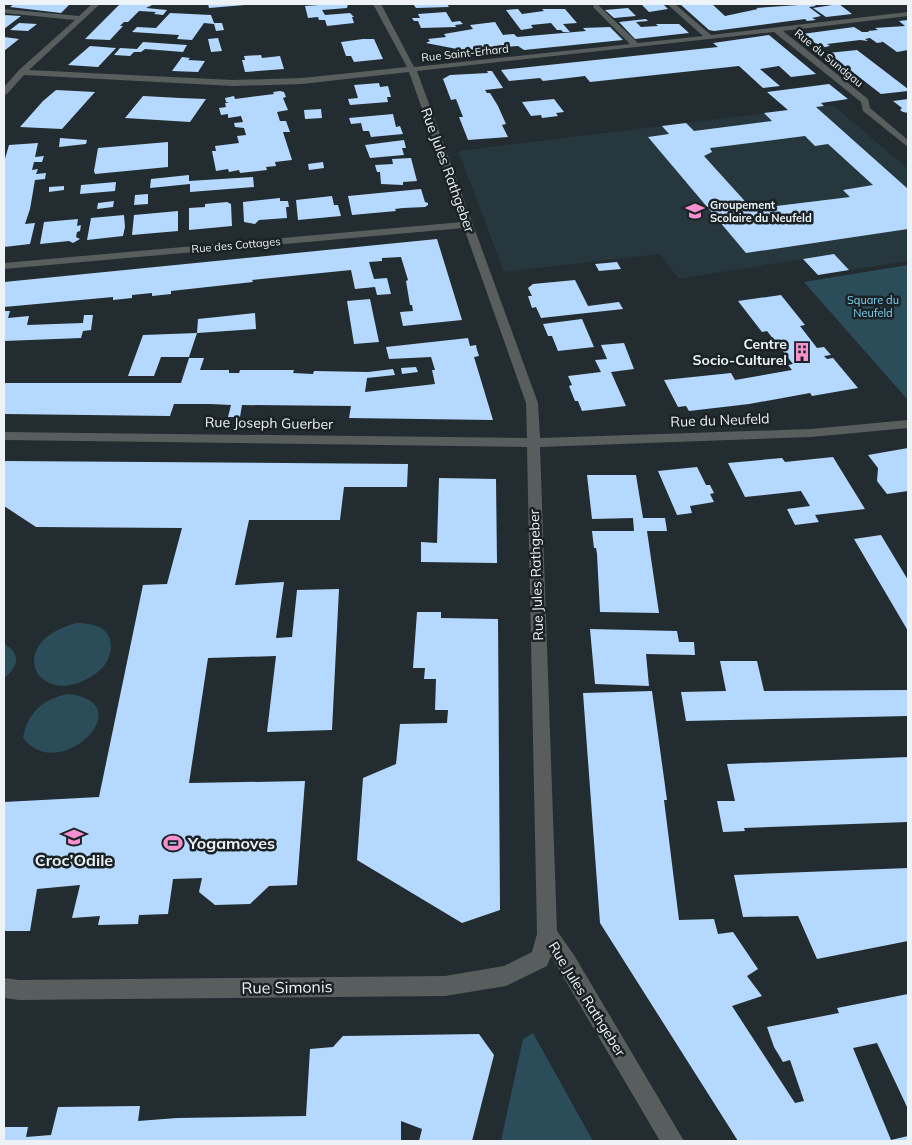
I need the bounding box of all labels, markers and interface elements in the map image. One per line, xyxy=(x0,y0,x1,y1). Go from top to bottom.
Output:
street label: Rue du Sundgau xyxy=(792,26,866,90)
street label: Rue Saint-Erhard xyxy=(421,41,509,65)
street label: Rue Jules Rathgeber xyxy=(417,105,479,236)
place label: Groupement Scolaire du Neufeld xyxy=(710,198,812,225)
school or university icon: Groupement Scolaire du Neufeld xyxy=(684,200,706,222)
street label: Rue des Cottages xyxy=(191,234,281,256)
park label: Square du Neufeld xyxy=(847,293,899,320)
place label: Centre Socio-Culturel xyxy=(693,335,787,369)
building icon: Centre Socio-Culturel xyxy=(791,341,813,363)
street label: Rue du Neufeld xyxy=(670,409,770,431)
street label: Rue Joseph Guerber xyxy=(205,413,334,433)
street label: Rue Jules Rathgeber xyxy=(525,508,547,641)
school or university icon: Croc’Odile xyxy=(63,826,85,848)
sports icon: Yogamoves xyxy=(162,832,184,854)
place label: Yogamoves xyxy=(187,833,275,853)
place label: Croc’Odile xyxy=(35,850,113,870)
street label: Rue Jules Rathgeber xyxy=(545,938,630,1060)
street label: Rue Simonis xyxy=(241,976,333,998)

